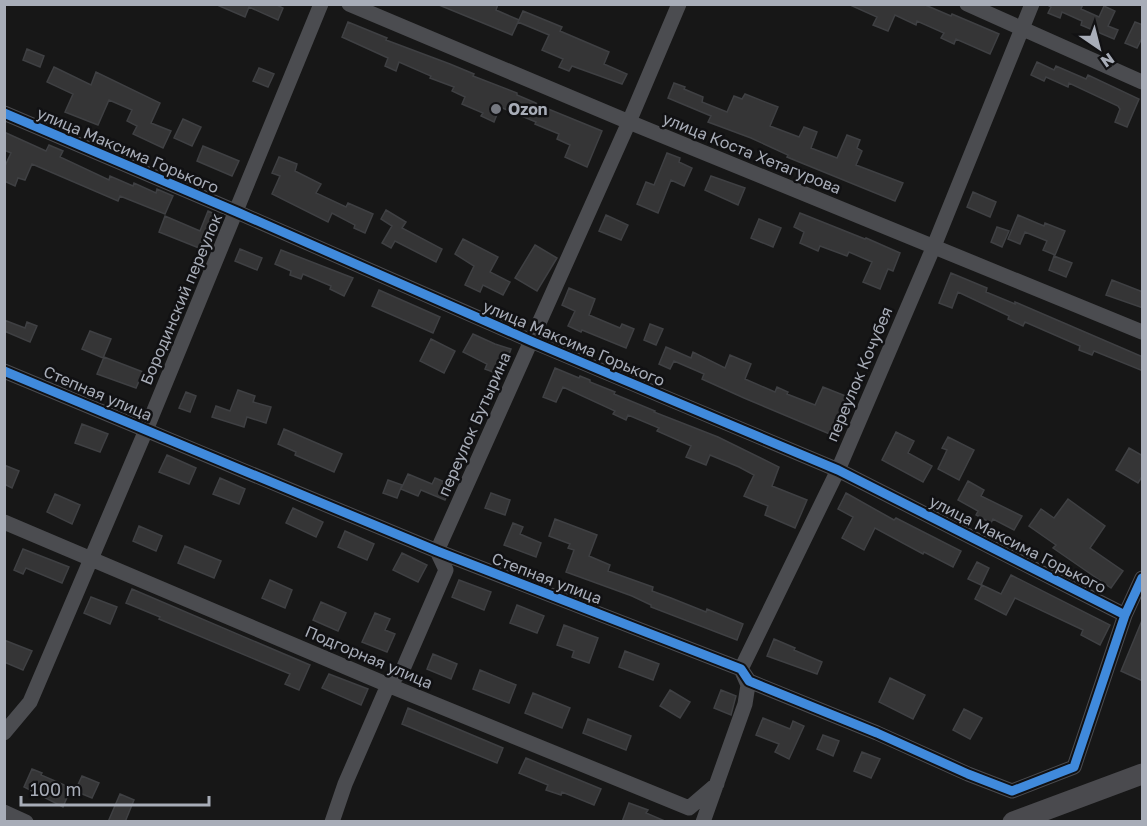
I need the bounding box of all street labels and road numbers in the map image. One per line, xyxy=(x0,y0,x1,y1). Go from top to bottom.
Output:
street label: улица Максима Горького xyxy=(34,103,222,197)
street label: улица Коста Хетагурова xyxy=(660,108,844,198)
street label: Бородинский переулок xyxy=(136,210,226,388)
street label: улица Максима Горького xyxy=(480,296,668,390)
street label: переулок Кочубея xyxy=(822,303,896,445)
street label: переулок Бутырина xyxy=(433,349,515,499)
street label: Степная улица xyxy=(41,361,155,425)
street label: улица Максима Горького xyxy=(926,491,1110,597)
street label: Степная улица xyxy=(489,548,605,608)
street label: Подгорная улица xyxy=(302,621,436,693)

